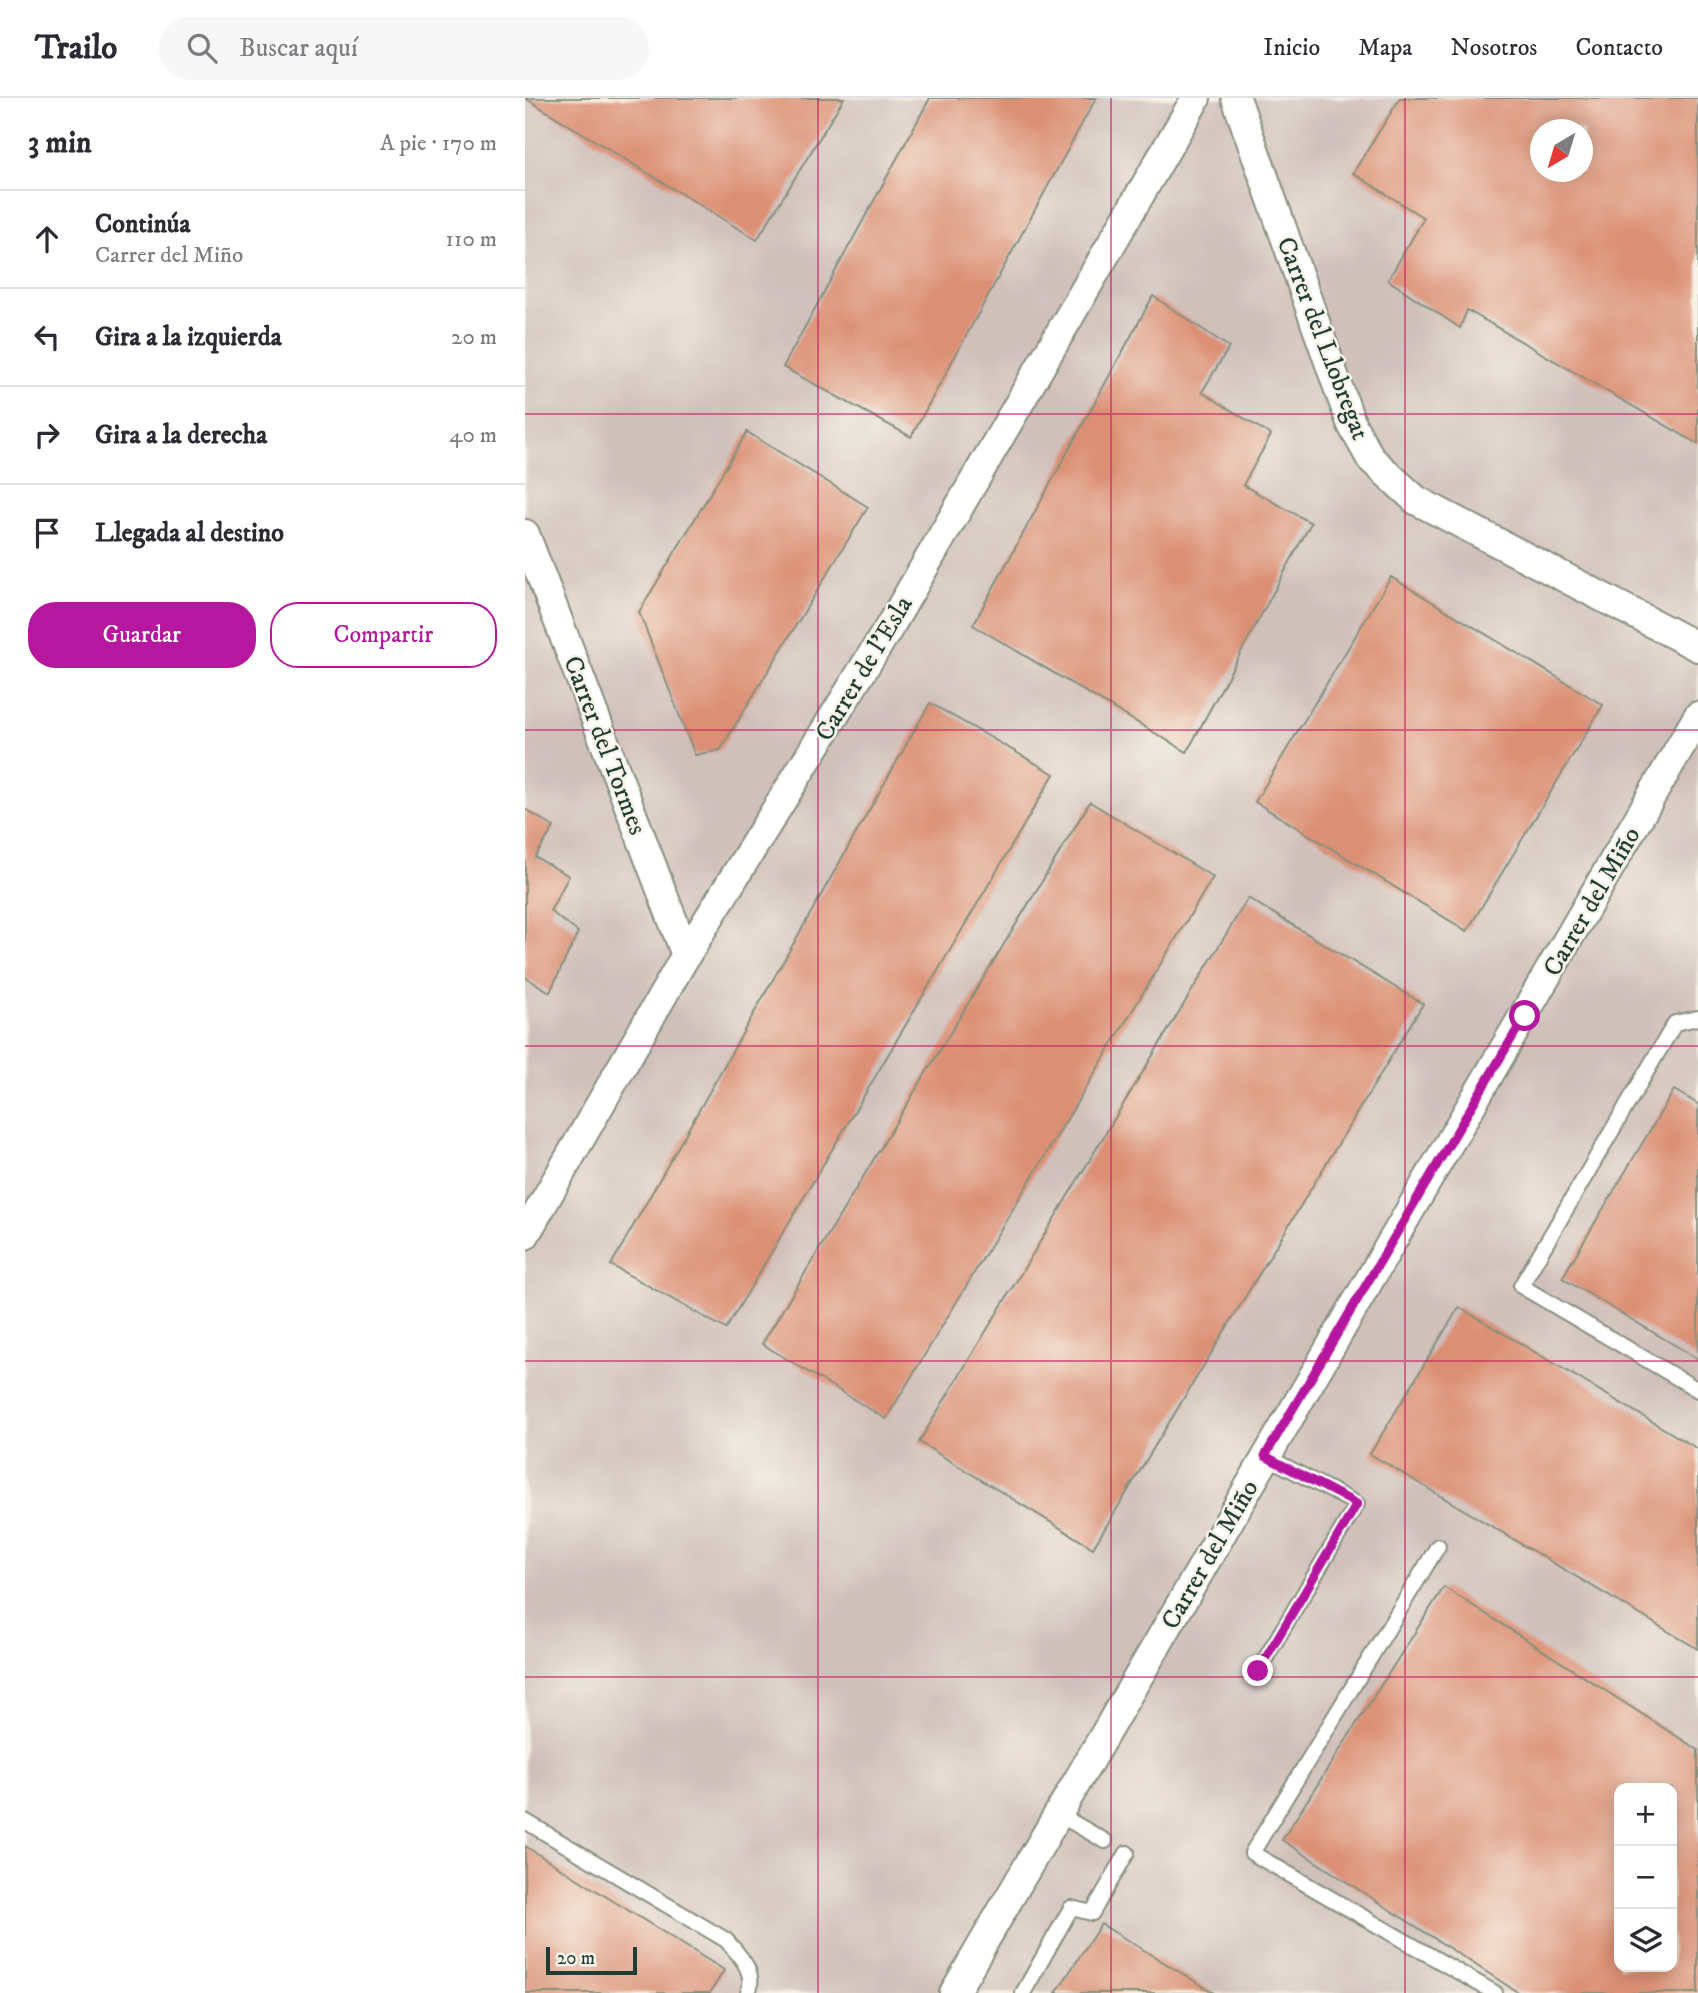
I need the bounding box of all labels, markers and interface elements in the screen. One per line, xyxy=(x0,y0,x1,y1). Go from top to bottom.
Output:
search box xyxy=(159,17,649,80)
text: Trailo xyxy=(35,28,117,69)
icon: search xyxy=(183,29,221,67)
text: Buscar aquí xyxy=(239,32,358,65)
text: Inicio xyxy=(1263,33,1320,63)
text: Mapa xyxy=(1358,33,1413,63)
text: Nosotros xyxy=(1451,33,1537,63)
text: Contacto xyxy=(1575,33,1663,63)
north arrow xyxy=(1530,119,1593,182)
text: 3 min xyxy=(28,125,92,162)
text: A pie · 170 m xyxy=(380,129,497,158)
text: Continúa xyxy=(95,208,190,241)
icon: ahead xyxy=(28,220,66,258)
text: 110 m xyxy=(446,225,497,254)
street label: Carrer del Llobregat xyxy=(1269,232,1376,445)
text: Carrer del Miño xyxy=(95,241,243,270)
icon: left xyxy=(28,318,66,356)
text: Gira a la izquierda xyxy=(95,321,282,354)
text: 20 m xyxy=(451,323,497,352)
icon: right xyxy=(28,416,66,454)
text: Gira a la derecha xyxy=(95,419,267,452)
text: 40 m xyxy=(449,421,497,450)
icon: arrive xyxy=(28,514,66,552)
text: Llegada al destino xyxy=(95,517,284,550)
street label: Carrer de l'Esla xyxy=(808,590,921,747)
button: Guardar xyxy=(28,602,256,668)
button: Compartir xyxy=(270,602,497,668)
street label: Carrer del Tormes xyxy=(555,651,654,840)
street label: Carrer del Miño xyxy=(1536,821,1648,983)
route start xyxy=(1509,1000,1540,1031)
street label: Carrer del Miño xyxy=(1154,1474,1266,1636)
route end xyxy=(1242,1655,1273,1686)
map controls xyxy=(1614,1783,1677,1972)
button: + xyxy=(1614,1783,1677,1846)
button: − xyxy=(1614,1846,1677,1909)
button: layers xyxy=(1614,1909,1677,1972)
scale bar xyxy=(546,1944,637,1976)
text: 20 m xyxy=(557,1947,595,1970)

